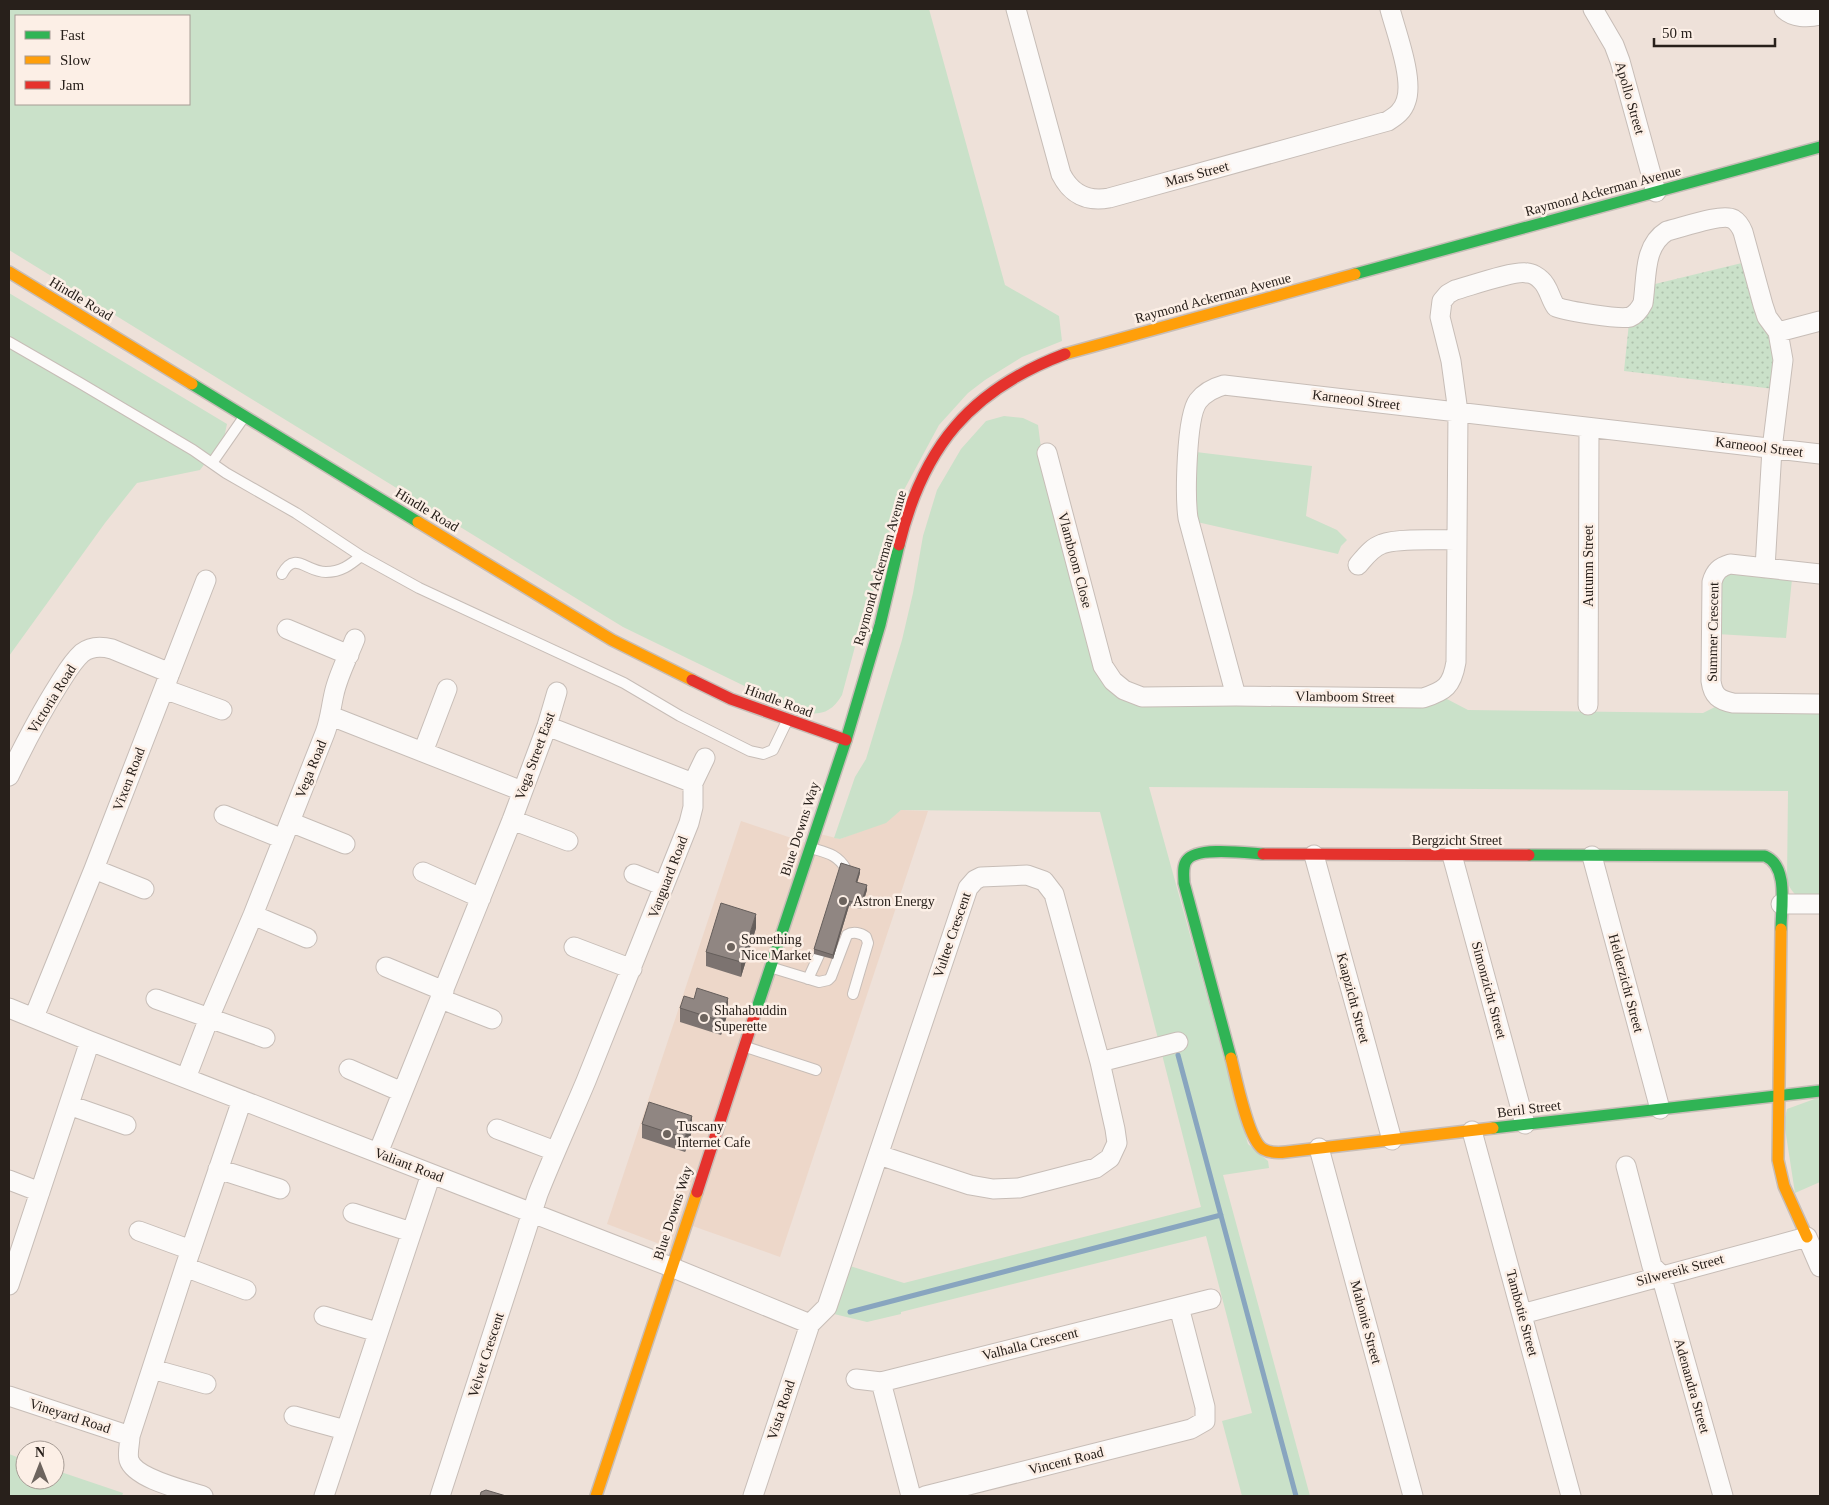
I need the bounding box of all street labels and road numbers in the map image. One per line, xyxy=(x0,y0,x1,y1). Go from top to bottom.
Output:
street label: Apollo Street xyxy=(1612,60,1648,136)
street label: Mars Street xyxy=(1164,158,1230,190)
street label: Raymond Ackerman Avenue xyxy=(1523,163,1683,219)
street label: Raymond Ackerman Avenue xyxy=(1133,270,1293,326)
street label: Hindle Road xyxy=(47,274,115,324)
street label: Karneool Street xyxy=(1311,387,1401,413)
street label: Karneool Street xyxy=(1714,434,1804,460)
street label: Hindle Road xyxy=(393,485,461,535)
street label: Raymond Ackerman Avenue xyxy=(851,489,909,647)
street label: Vlamboom Close xyxy=(1055,511,1095,609)
street label: Autumn Street xyxy=(1581,525,1596,607)
street label: Summer Crescent xyxy=(1705,582,1721,682)
street label: Victoria Road xyxy=(25,662,79,736)
street label: Hindle Road xyxy=(743,682,815,720)
street label: Vlamboom Street xyxy=(1295,689,1395,705)
street label: Vega Street East xyxy=(512,710,558,802)
street label: Vega Road xyxy=(293,738,329,800)
street label: Vixen Road xyxy=(110,745,148,813)
street label: Blue Downs Way xyxy=(778,780,822,878)
street label: Bergzicht Street xyxy=(1412,833,1502,848)
street label: Vanguard Road xyxy=(645,834,691,920)
street label: Vultee Crescent xyxy=(930,890,974,980)
street label: Helderzicht Street xyxy=(1606,932,1646,1034)
street label: Simonzicht Street xyxy=(1469,940,1509,1040)
street label: Kaapzicht Street xyxy=(1334,951,1372,1045)
street label: Beril Street xyxy=(1496,1098,1562,1120)
street label: Valiant Road xyxy=(372,1145,446,1185)
street label: Blue Downs Way xyxy=(651,1164,695,1262)
street label: Silwereik Street xyxy=(1635,1251,1725,1289)
street label: Tambotie Street xyxy=(1503,1268,1541,1358)
street label: Mahonie Street xyxy=(1348,1279,1384,1366)
street label: Velvet Crescent xyxy=(465,1311,507,1399)
street label: Valhalla Crescent xyxy=(980,1325,1080,1363)
street label: Adenandra Street xyxy=(1671,1337,1713,1435)
street label: Vista Road xyxy=(764,1378,798,1442)
street label: Vineyard Road xyxy=(28,1396,112,1436)
street label: Vincent Road xyxy=(1027,1444,1105,1478)

